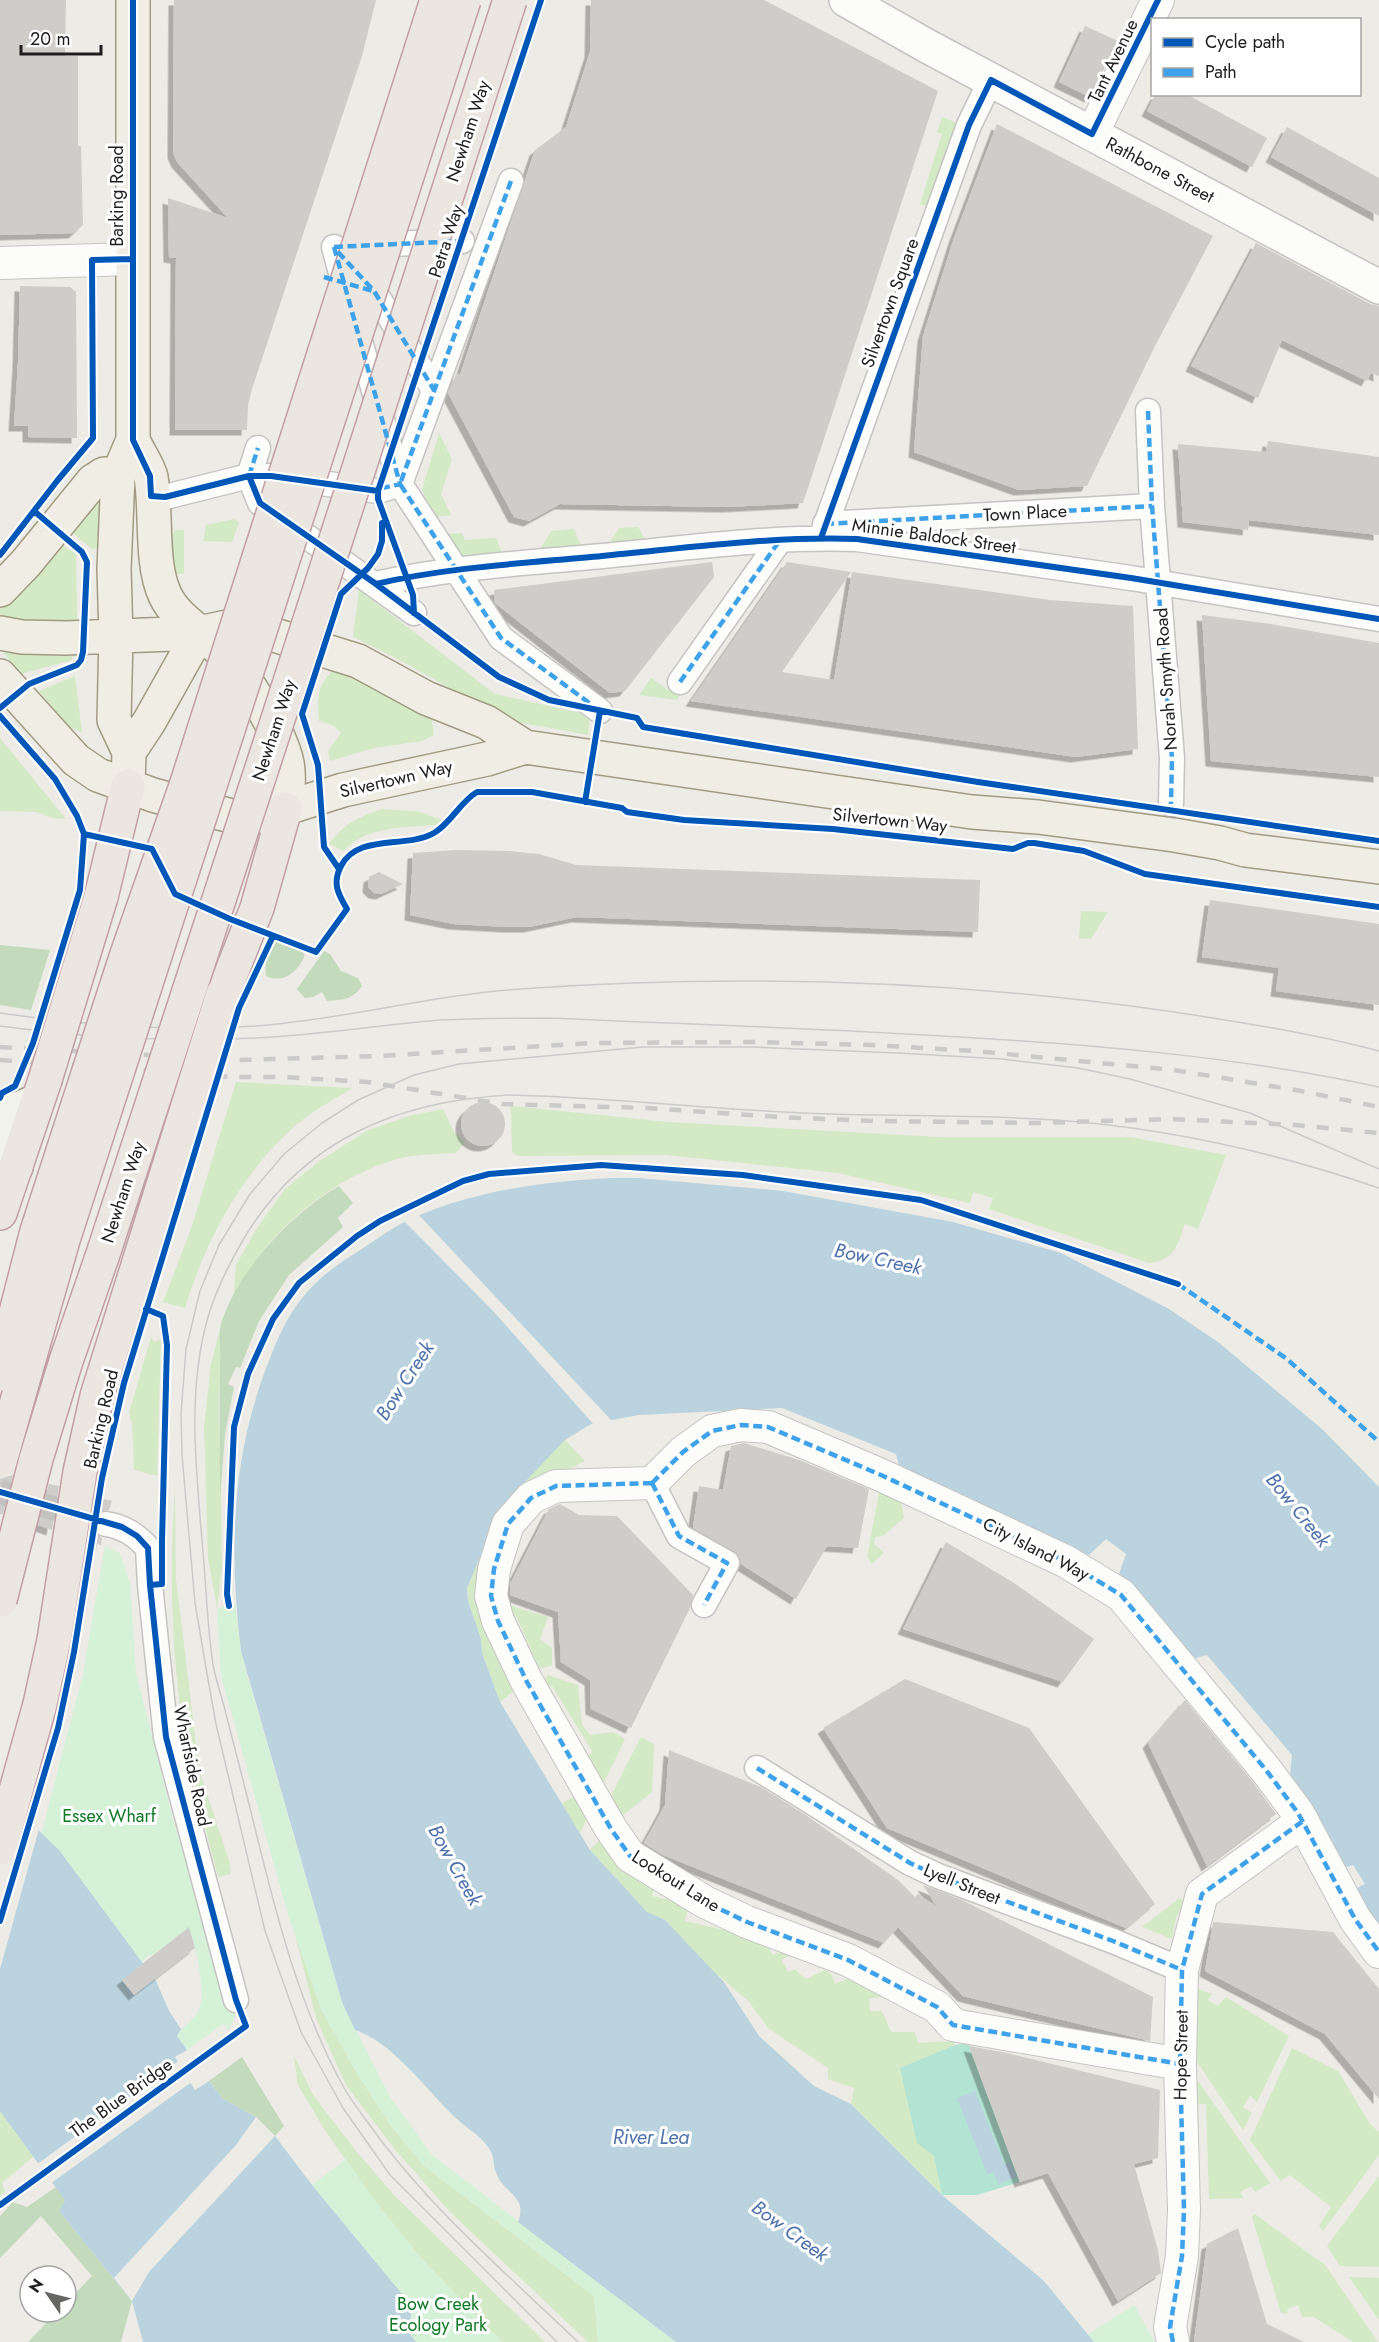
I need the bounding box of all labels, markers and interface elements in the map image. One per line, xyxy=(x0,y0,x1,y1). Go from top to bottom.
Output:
street label: Tant Avenue xyxy=(1081,15,1145,107)
scale bar xyxy=(21,18,100,56)
legend xyxy=(1151,18,1361,96)
text: 20 m xyxy=(30,26,70,52)
text: Cycle path xyxy=(1205,29,1285,55)
text: Path xyxy=(1205,59,1237,85)
street label: Newham Way xyxy=(439,77,497,185)
street label: Rathbone Street xyxy=(1101,130,1220,210)
street label: Barking Road xyxy=(104,145,130,247)
street label: Petra Way xyxy=(422,201,470,281)
street label: Silvertown Square xyxy=(854,235,926,371)
street label: Town Place xyxy=(982,498,1068,528)
street label: Minnie Baldock Street xyxy=(850,512,1018,560)
street label: Norah Smyth Road xyxy=(1148,607,1184,751)
street label: Newham Way xyxy=(245,676,303,784)
street label: Silvertown Way xyxy=(337,753,455,805)
street label: Silvertown Way xyxy=(831,801,949,839)
street label: Newham Way xyxy=(94,1138,152,1246)
water label: Bow Creek xyxy=(832,1236,926,1283)
water label: Bow Creek xyxy=(369,1335,442,1426)
street label: Barking Road xyxy=(77,1367,125,1471)
water label: Bow Creek xyxy=(1259,1466,1338,1555)
street label: City Island Way xyxy=(978,1511,1094,1587)
street label: Wharfside Road xyxy=(167,1703,217,1829)
park label: Essex Wharf xyxy=(62,1803,157,1829)
water label: Bow Creek xyxy=(421,1819,490,1912)
street label: Lookout Lane xyxy=(627,1844,725,1918)
street label: Lyell Street xyxy=(920,1857,1005,1911)
street label: Hope Street xyxy=(1167,2009,1195,2101)
street label: The Blue Bridge xyxy=(64,2052,178,2144)
water label: River Lea xyxy=(613,2123,689,2152)
water label: Bow Creek xyxy=(746,2193,836,2270)
north arrow xyxy=(18,2264,78,2324)
text: N xyxy=(23,2274,49,2297)
park label: Bow Creek Ecology Park xyxy=(389,2291,487,2338)

